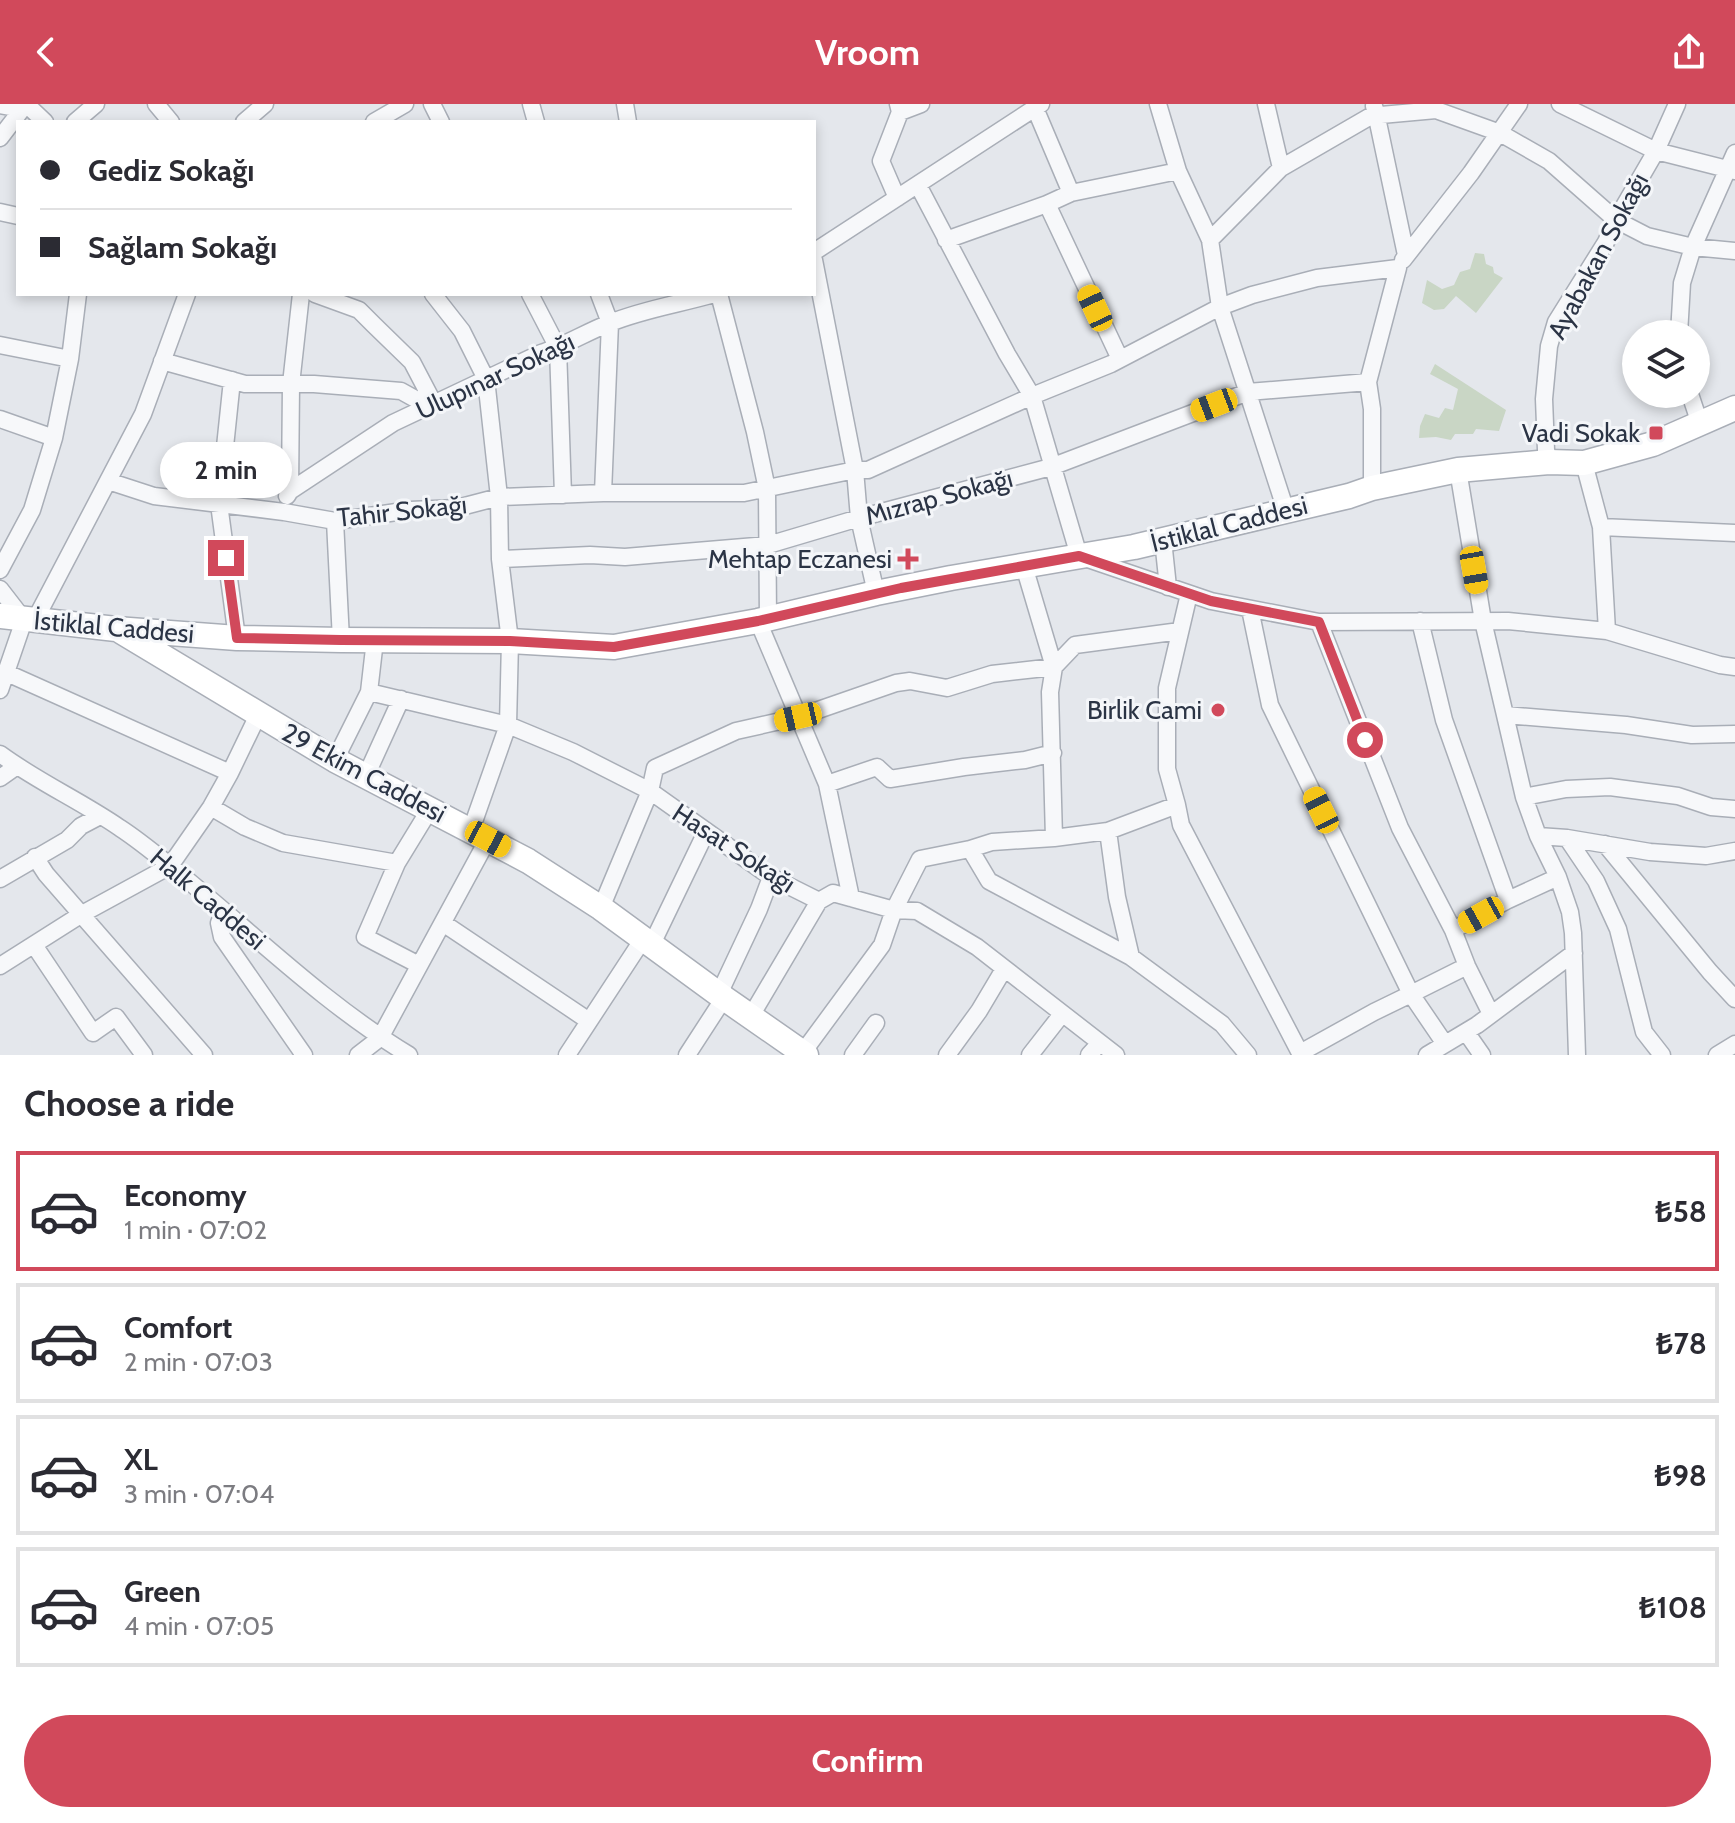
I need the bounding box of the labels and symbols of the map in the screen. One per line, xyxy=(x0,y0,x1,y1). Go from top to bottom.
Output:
street label: Ayabakan Sokağı xyxy=(1541,167,1655,345)
car xyxy=(1074,281,1116,335)
street label: Ulupınar Sokağı xyxy=(411,325,579,427)
car xyxy=(1187,385,1241,425)
place label: Vadi Sokak xyxy=(1522,417,1640,449)
marker: Vadi Sokak xyxy=(1647,424,1665,442)
callout: 2 min xyxy=(160,442,292,498)
street label: Mızrap Sokağı xyxy=(862,462,1016,532)
street label: Tahir Sokağı xyxy=(335,488,469,534)
street label: İstiklal Caddesi xyxy=(1147,489,1311,559)
route end xyxy=(208,540,244,576)
place label: Mehtap Eczanesi xyxy=(708,543,892,575)
car xyxy=(1458,544,1490,596)
marker: Mehtap Eczanesi xyxy=(899,550,917,568)
street label: İstiklal Caddesi xyxy=(32,604,196,650)
place label: Birlik Cami xyxy=(1087,694,1202,726)
car xyxy=(772,700,824,734)
marker: Birlik Cami xyxy=(1209,701,1227,719)
street label: 29 Ekim Caddesi xyxy=(276,716,452,830)
route start xyxy=(1347,722,1383,758)
car xyxy=(1300,783,1342,837)
street label: Hasat Sokağı xyxy=(667,796,801,900)
car xyxy=(461,817,515,861)
street label: Halk Caddesi xyxy=(144,841,272,957)
car xyxy=(1454,893,1508,937)

